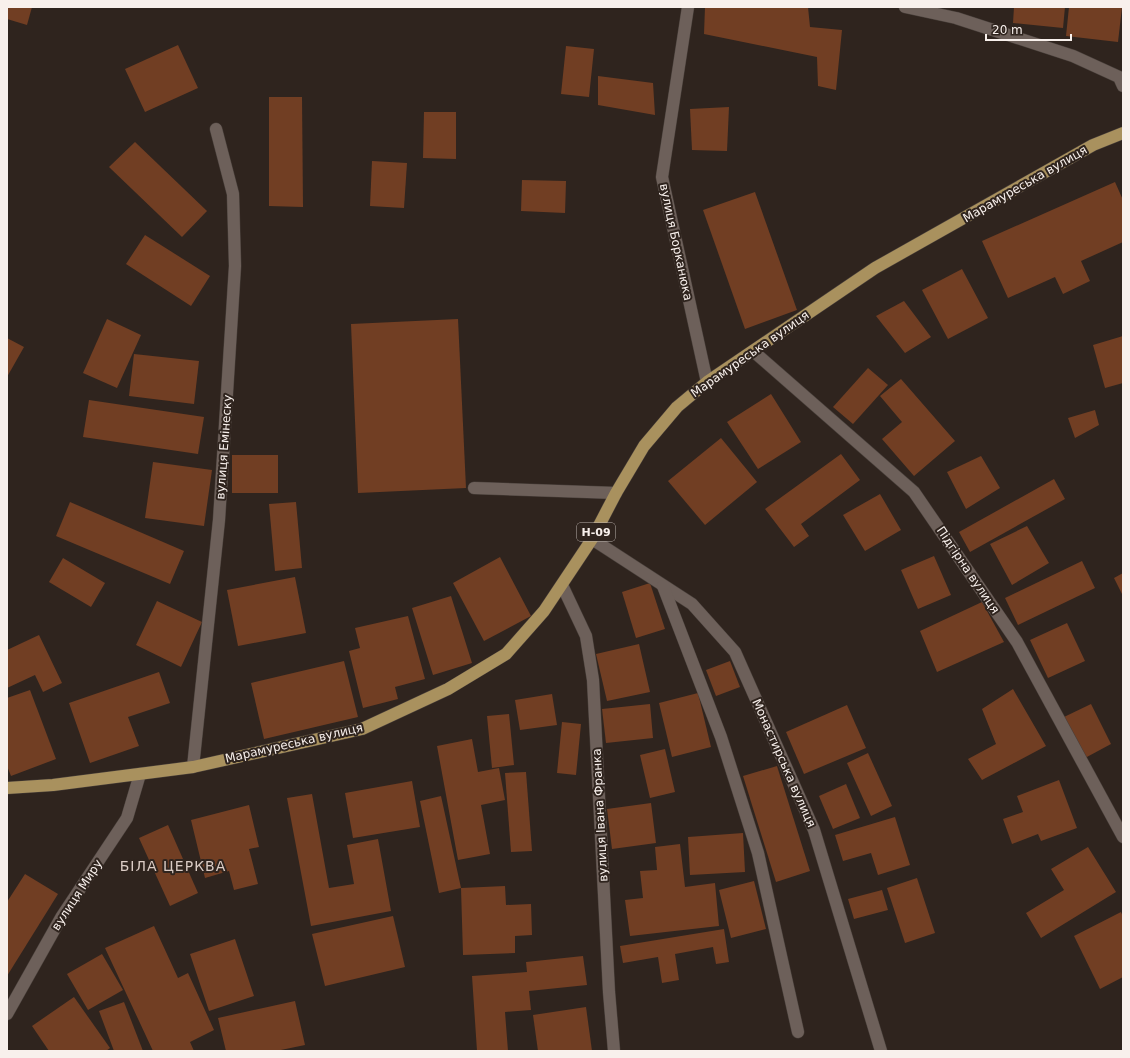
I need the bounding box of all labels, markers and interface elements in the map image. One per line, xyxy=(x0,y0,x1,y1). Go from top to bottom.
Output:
scale bar xyxy=(986,16,1071,42)
text: 20 m xyxy=(992,23,1023,37)
street label: Марамуреська вулиця xyxy=(960,143,1090,225)
street label: вулиця Борканюка xyxy=(657,182,695,302)
street label: Марамуреська вулиця xyxy=(688,308,812,400)
street label: вулиця Емінеску xyxy=(213,394,235,500)
road number: Н-09 xyxy=(577,523,615,541)
street label: Підгірна вулиця xyxy=(934,524,1002,616)
street label: Монастирська вулиця xyxy=(749,697,819,829)
street label: Марамуреська вулиця xyxy=(224,720,364,766)
street label: вулиця Івана Франка xyxy=(590,748,610,882)
street label: вулиця Миру xyxy=(49,857,105,933)
district label: БІЛА ЦЕРКВА xyxy=(120,858,226,874)

